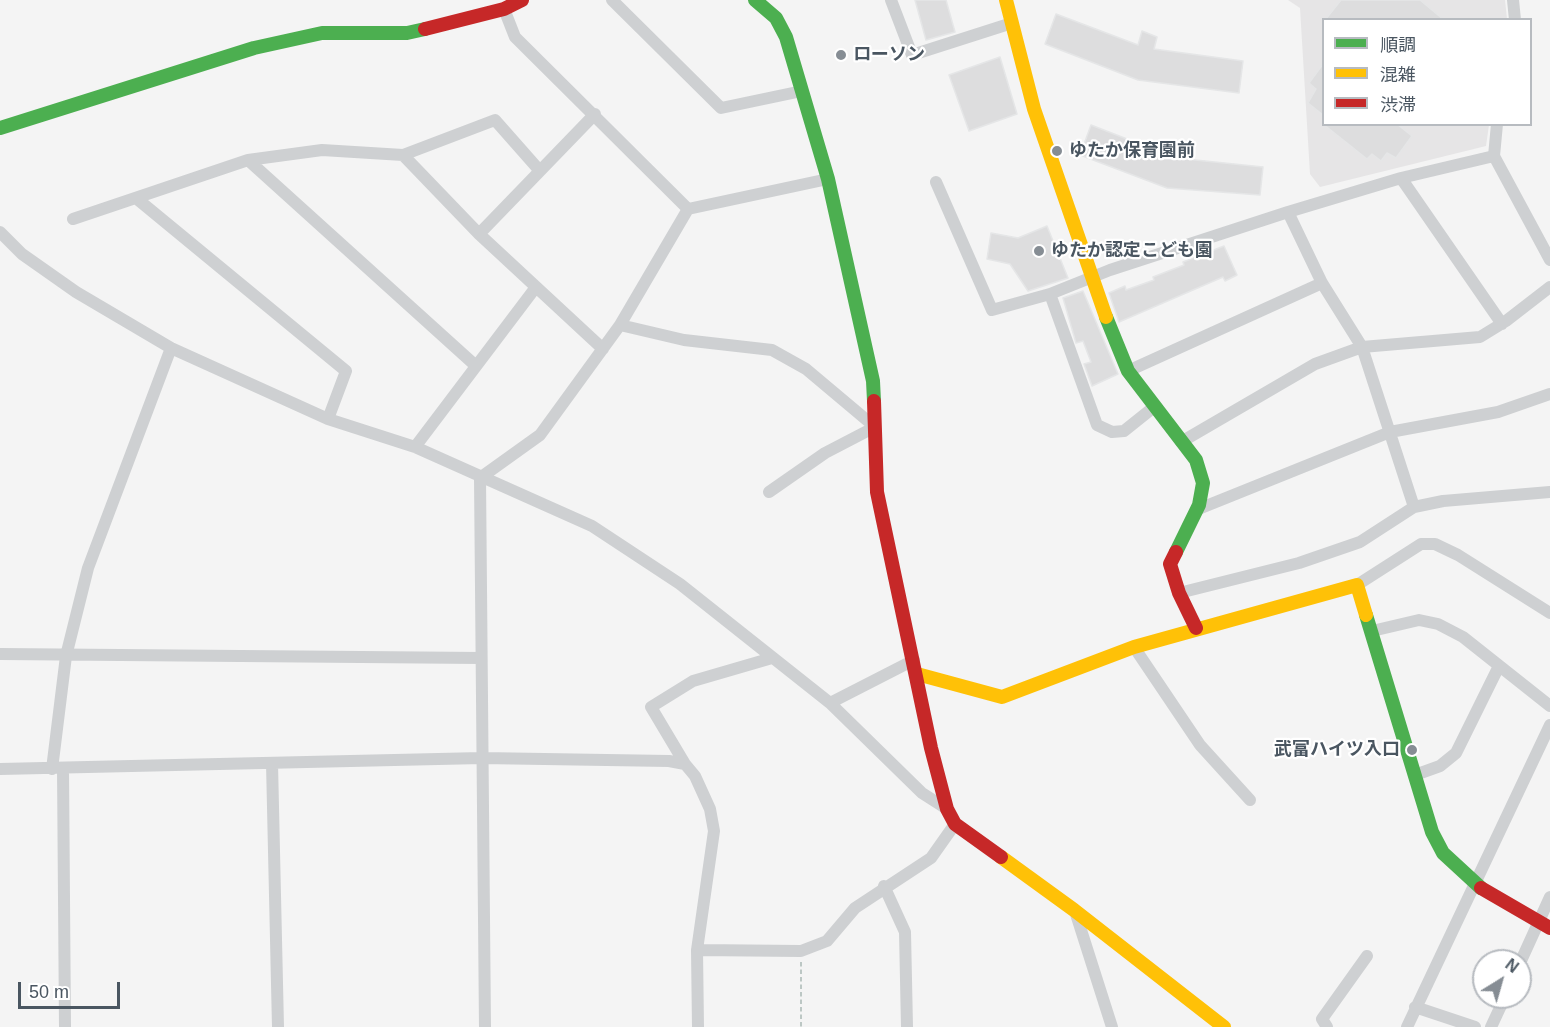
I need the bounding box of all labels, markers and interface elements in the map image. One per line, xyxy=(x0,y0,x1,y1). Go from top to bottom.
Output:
legend xyxy=(1322,18,1532,126)
text: 順調 xyxy=(1380,35,1416,55)
place label: ローソン xyxy=(853,44,925,66)
marker: ローソン xyxy=(834,48,848,62)
text: 混雑 xyxy=(1380,65,1416,85)
text: 渋滞 xyxy=(1380,95,1416,115)
place label: ゆたか保育園前 xyxy=(1069,140,1195,162)
marker: ゆたか保育園前 xyxy=(1050,144,1064,158)
place label: ゆたか認定こども園 xyxy=(1051,240,1213,262)
marker: ゆたか認定こども園 xyxy=(1032,244,1046,258)
place label: 武富ハイツ入口 xyxy=(1274,739,1400,761)
marker: 武富ハイツ入口 xyxy=(1405,743,1419,757)
north arrow xyxy=(1472,949,1532,1009)
text: N xyxy=(1502,956,1522,976)
scale bar xyxy=(21,970,123,1008)
text: 50 m xyxy=(29,982,69,1002)

